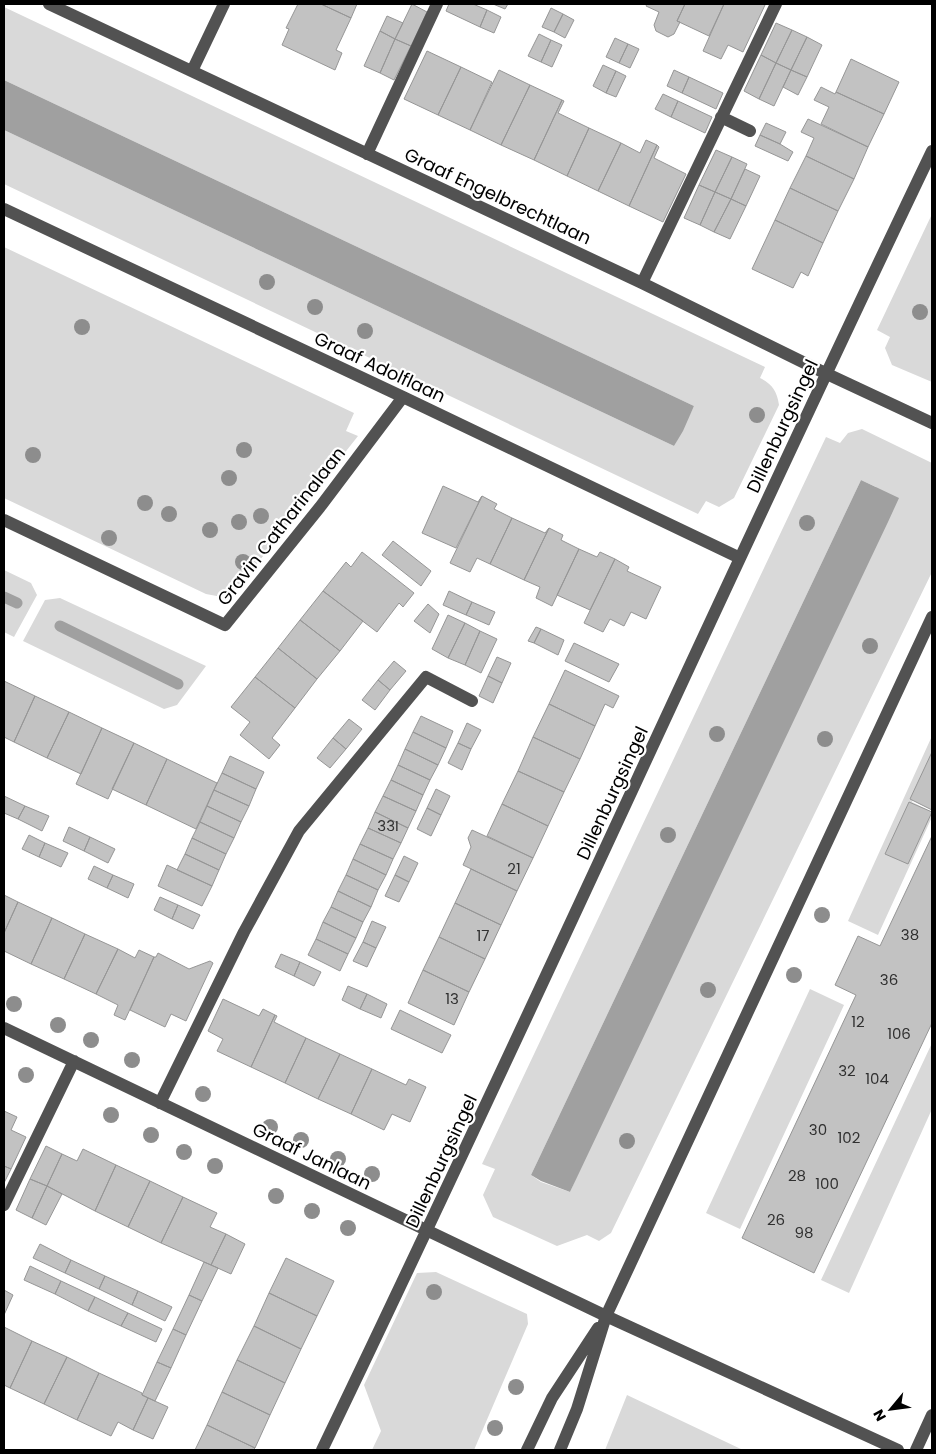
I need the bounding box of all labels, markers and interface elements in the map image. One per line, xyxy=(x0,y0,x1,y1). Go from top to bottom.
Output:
street label: Graaf Engelbrechtlaan xyxy=(400,142,596,250)
street label: Graaf Adolflaan xyxy=(310,326,450,408)
street label: Dillenburgsingel xyxy=(740,355,824,497)
street label: Gravin Catharinalaan xyxy=(211,441,351,611)
street label: Dillenburgsingel xyxy=(570,722,654,864)
house number: 33I xyxy=(377,815,399,836)
house number: 21 xyxy=(507,858,521,879)
house number: 38 xyxy=(901,924,919,945)
house number: 17 xyxy=(477,925,490,946)
house number: 36 xyxy=(880,969,898,990)
house number: 13 xyxy=(445,988,459,1009)
house number: 12 xyxy=(851,1011,865,1032)
house number: 106 xyxy=(887,1023,911,1044)
house number: 32 xyxy=(838,1060,856,1081)
house number: 104 xyxy=(865,1068,889,1089)
street label: Dillenburgsingel xyxy=(399,1090,483,1232)
street label: Graaf Janlaan xyxy=(248,1116,376,1196)
house number: 30 xyxy=(809,1119,827,1140)
house number: 102 xyxy=(838,1127,860,1148)
house number: 28 xyxy=(788,1165,806,1186)
house number: 100 xyxy=(815,1173,839,1194)
house number: 26 xyxy=(767,1209,785,1230)
house number: 98 xyxy=(795,1222,813,1243)
north arrow xyxy=(866,1384,916,1434)
text: N xyxy=(868,1406,891,1425)

